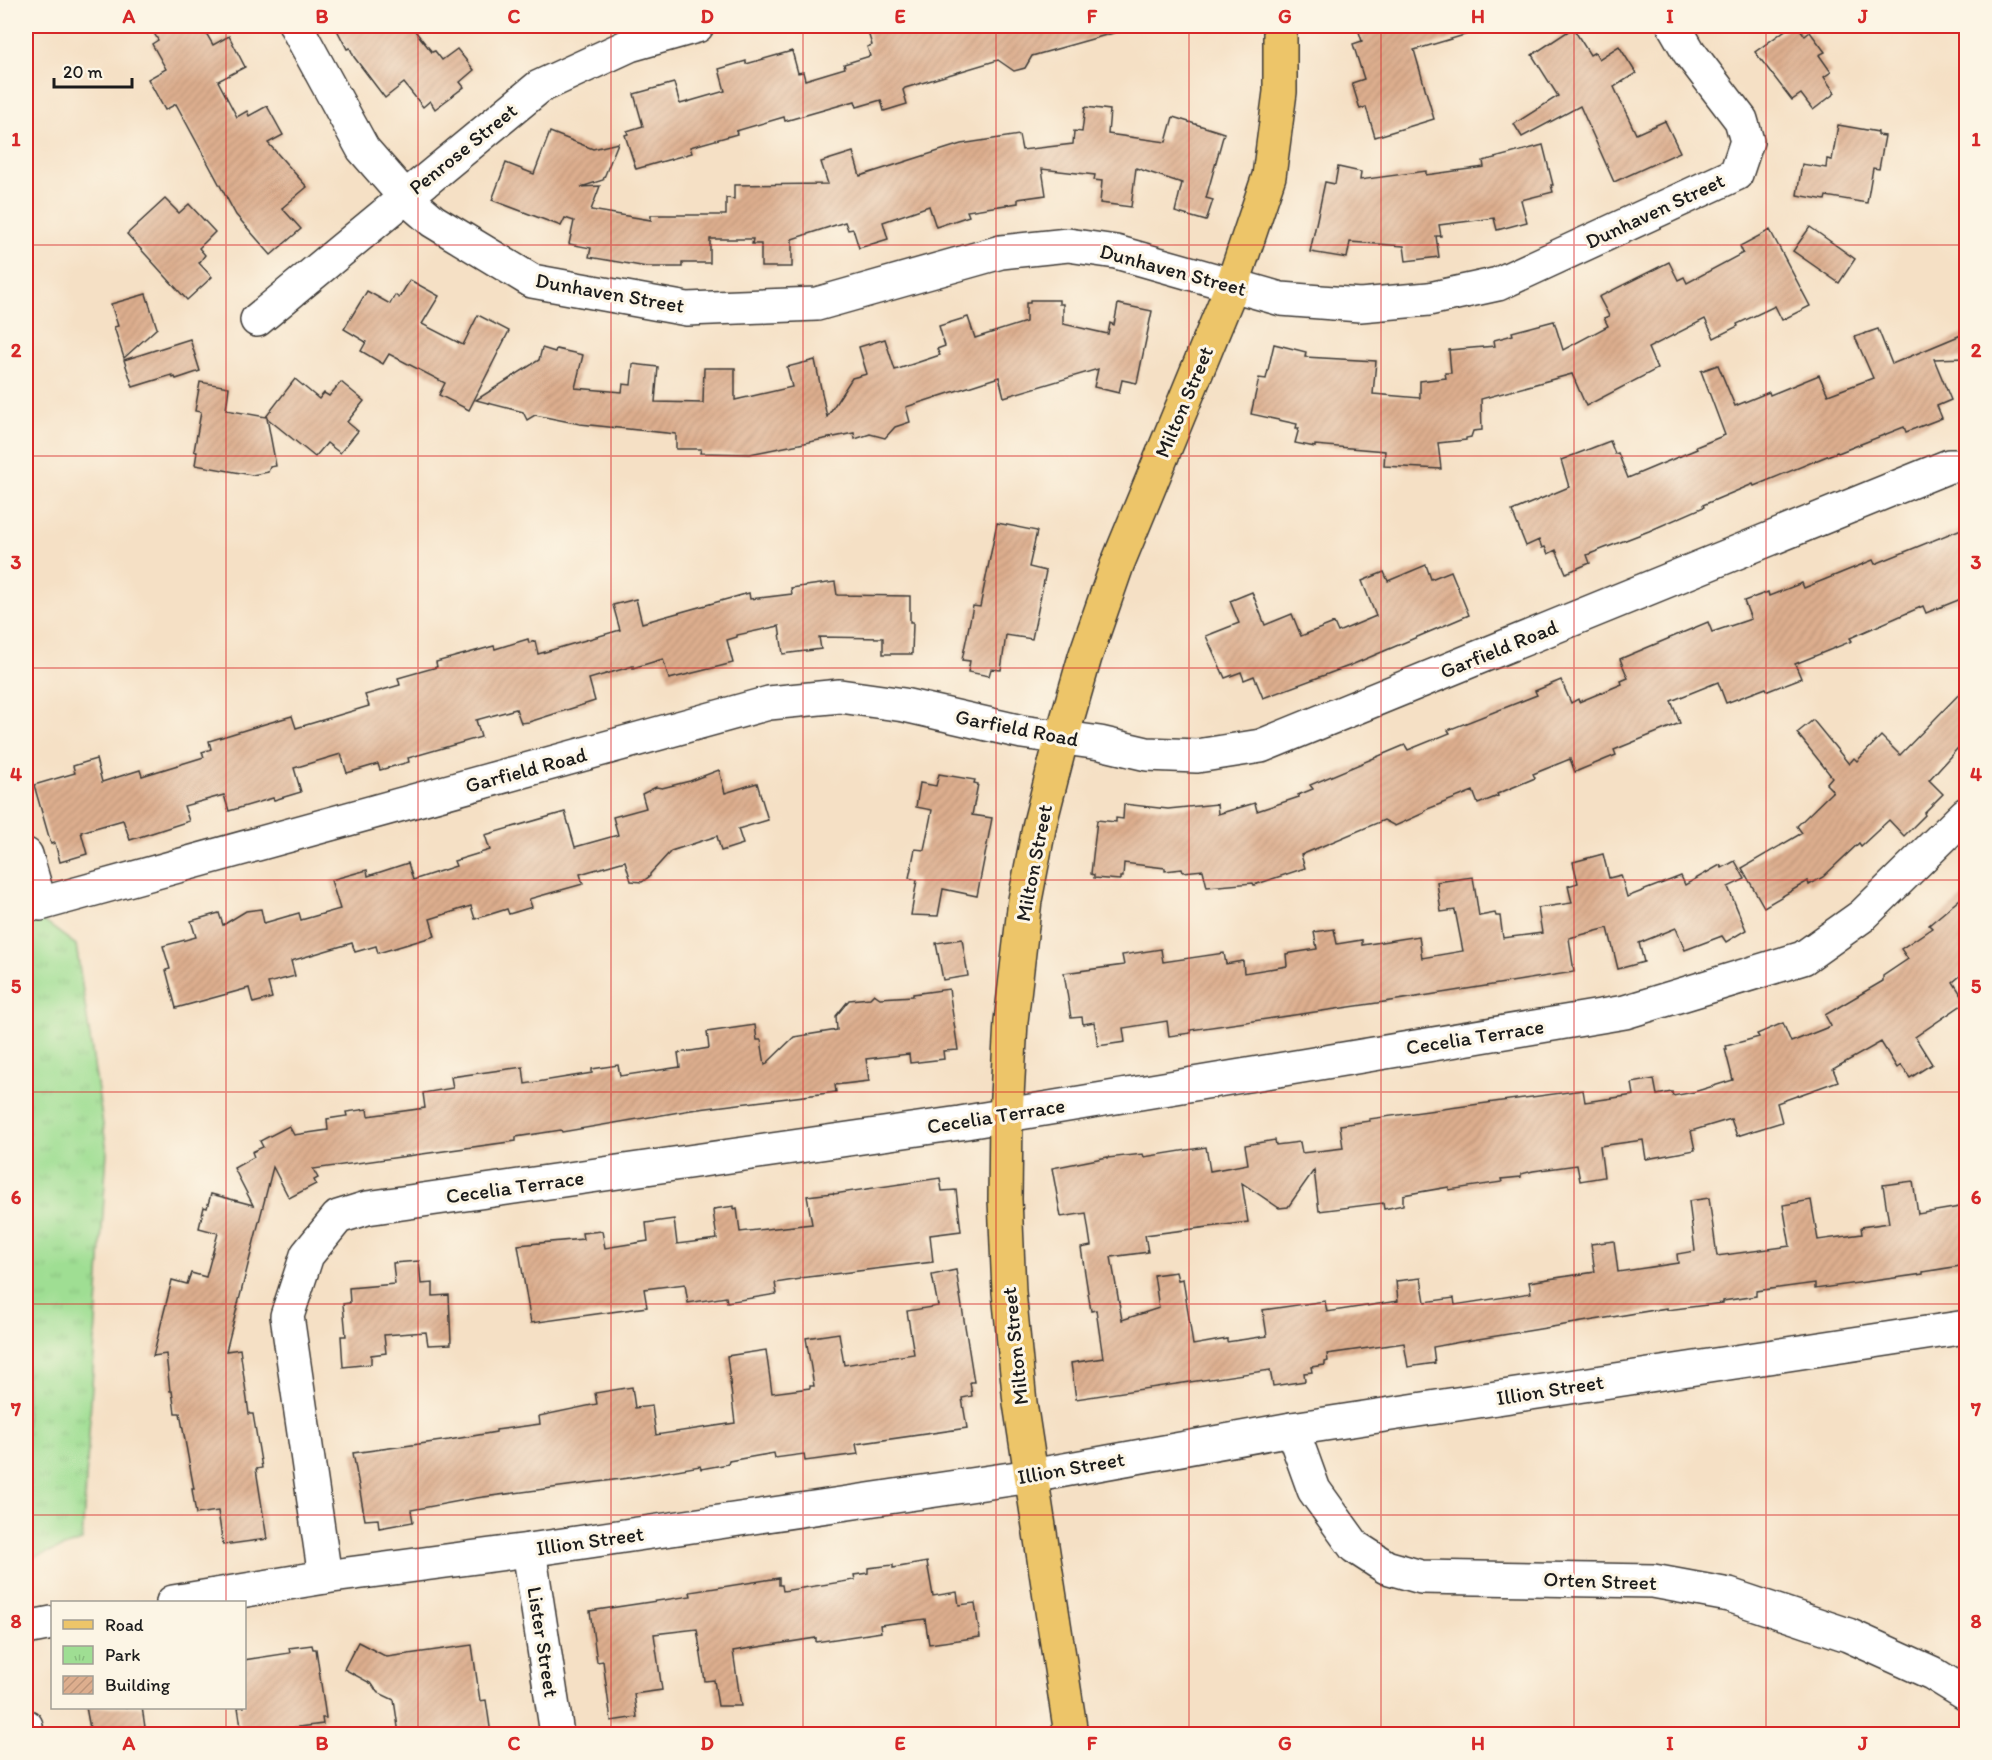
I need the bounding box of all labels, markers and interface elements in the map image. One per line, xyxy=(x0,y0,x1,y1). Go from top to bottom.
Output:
text: A xyxy=(122,4,136,28)
text: B xyxy=(316,4,329,28)
text: C xyxy=(508,4,521,28)
text: D xyxy=(700,4,714,28)
text: E xyxy=(894,4,906,28)
text: F xyxy=(1087,4,1098,28)
text: G xyxy=(1278,4,1292,28)
text: H xyxy=(1471,4,1485,28)
text: I xyxy=(1666,4,1674,28)
text: J xyxy=(1857,4,1868,28)
scale bar xyxy=(54,51,132,89)
text: 20 m xyxy=(63,61,103,83)
street label: Penrose Street xyxy=(404,97,522,200)
text: 1 xyxy=(11,127,21,151)
text: 1 xyxy=(1971,127,1981,151)
street label: Dunhaven Street xyxy=(1581,167,1728,254)
street label: Dunhaven Street xyxy=(1097,238,1249,301)
street label: Dunhaven Street xyxy=(534,267,687,318)
text: 2 xyxy=(11,338,22,362)
text: 2 xyxy=(1971,338,1982,362)
street label: Milton Street xyxy=(1149,342,1218,461)
text: 3 xyxy=(11,550,22,574)
text: 3 xyxy=(1971,550,1982,574)
street label: Garfield Road xyxy=(1436,613,1562,684)
street label: Garfield Road xyxy=(953,703,1081,752)
street label: Garfield Road xyxy=(462,741,590,798)
text: 4 xyxy=(10,762,22,786)
text: 4 xyxy=(1970,762,1982,786)
street label: Milton Street xyxy=(1010,802,1057,924)
text: 5 xyxy=(11,974,22,998)
text: 5 xyxy=(1971,974,1982,998)
street label: Cecelia Terrace xyxy=(1404,1013,1546,1060)
street label: Cecelia Terrace xyxy=(925,1092,1067,1139)
street label: Cecelia Terrace xyxy=(444,1164,586,1209)
text: 6 xyxy=(11,1185,22,1209)
text: 6 xyxy=(1971,1185,1982,1209)
street label: Milton Street xyxy=(996,1286,1033,1406)
street label: Illion Street xyxy=(1495,1369,1605,1410)
text: 7 xyxy=(10,1397,21,1421)
text: 7 xyxy=(1970,1397,1981,1421)
street label: Illion Street xyxy=(1016,1446,1126,1489)
street label: Illion Street xyxy=(535,1521,645,1560)
street label: Orten Street xyxy=(1543,1566,1657,1595)
street label: Lister Street xyxy=(522,1585,565,1699)
legend xyxy=(51,1601,246,1709)
text: 8 xyxy=(11,1609,22,1633)
text: 8 xyxy=(1971,1609,1982,1633)
text: Road xyxy=(105,1614,144,1636)
text: Park xyxy=(105,1644,140,1666)
text: Building xyxy=(105,1674,171,1696)
text: A xyxy=(122,1731,136,1755)
text: B xyxy=(316,1731,329,1755)
text: C xyxy=(508,1731,521,1755)
text: D xyxy=(700,1731,714,1755)
text: E xyxy=(894,1731,906,1755)
text: F xyxy=(1087,1731,1098,1755)
text: G xyxy=(1278,1731,1292,1755)
text: H xyxy=(1471,1731,1485,1755)
text: I xyxy=(1666,1731,1674,1755)
text: J xyxy=(1857,1731,1868,1755)

